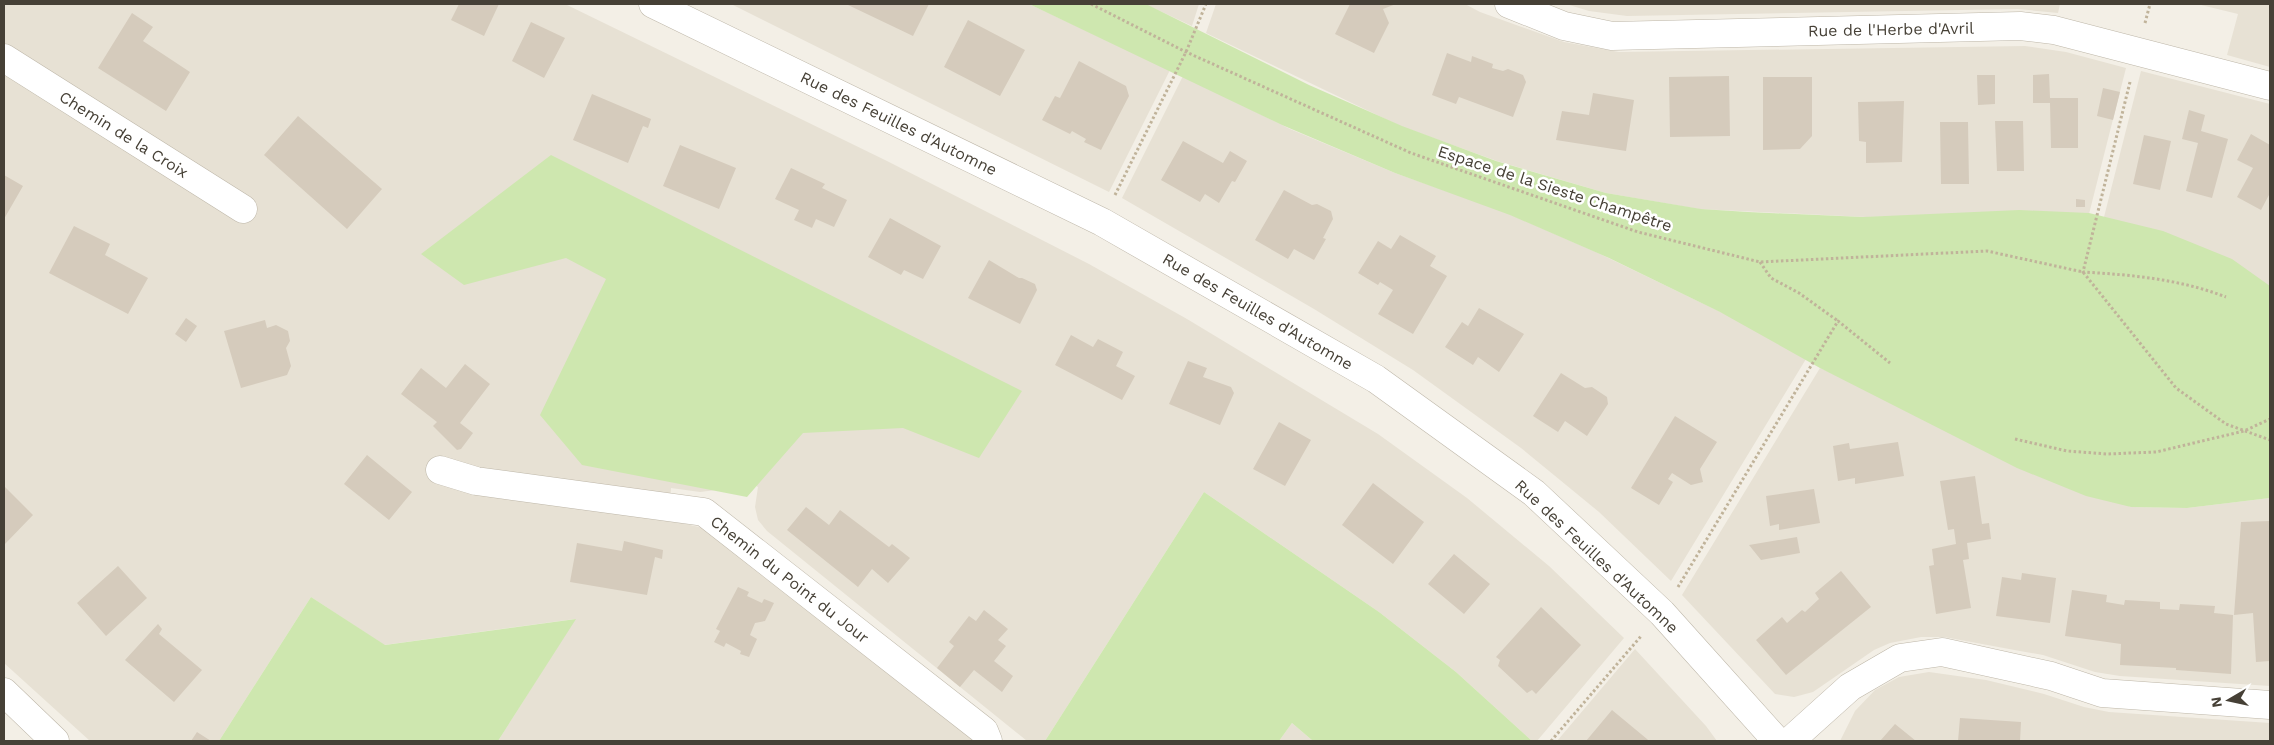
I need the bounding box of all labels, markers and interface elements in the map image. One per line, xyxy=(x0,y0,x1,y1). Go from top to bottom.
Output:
street label: Rue de l'Herbe d'Avril xyxy=(1808,19,1974,40)
street label: Rue des Feuilles d'Automne xyxy=(797,67,1000,179)
street label: Chemin de la Croix xyxy=(56,87,192,182)
street label: Espace de la Sieste Champêtre xyxy=(1435,142,1674,235)
street label: Rue des Feuilles d'Automne xyxy=(1159,249,1356,374)
street label: Rue des Feuilles d'Automne xyxy=(1511,476,1682,637)
street label: Chemin du Point du Jour xyxy=(707,512,873,647)
north arrow xyxy=(2204,675,2254,725)
text: N xyxy=(2207,696,2225,708)

